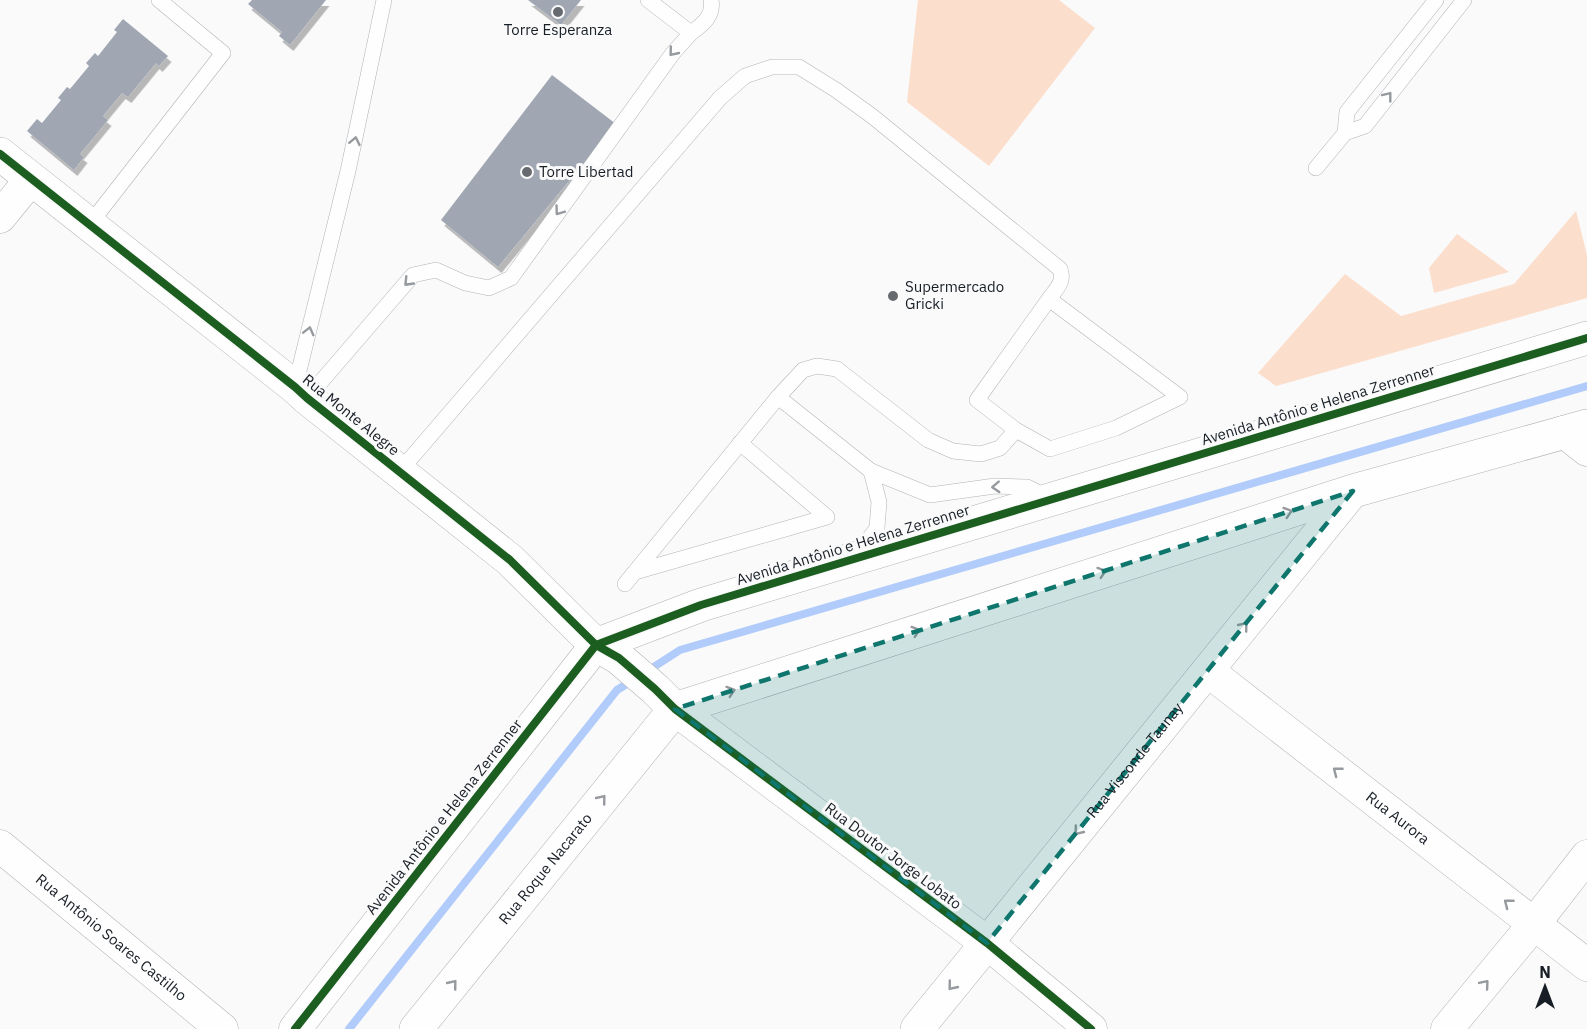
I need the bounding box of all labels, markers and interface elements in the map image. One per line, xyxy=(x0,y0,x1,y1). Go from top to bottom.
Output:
marker: Torre Esperanza xyxy=(551,5,565,19)
place label: Torre Esperanza xyxy=(504,20,612,39)
one-way arrow xyxy=(670,46,681,57)
one-way arrow xyxy=(1381,92,1392,103)
one-way arrow xyxy=(347,136,360,146)
place label: Torre Libertad xyxy=(539,162,633,181)
marker: Torre Libertad xyxy=(520,165,534,179)
one-way arrow xyxy=(556,204,567,215)
one-way arrow xyxy=(405,275,416,286)
place label: Supermercado Gricki xyxy=(905,277,1004,313)
marker: Supermercado Gricki xyxy=(886,289,900,303)
one-way arrow xyxy=(302,326,315,336)
street label: Avenida Antônio e Helena Zerrenner xyxy=(1199,360,1437,449)
street label: Rua Monte Alegre xyxy=(299,370,404,460)
one-way arrow xyxy=(991,480,1000,493)
street label: Avenida Antônio e Helena Zerrenner xyxy=(734,500,972,589)
one-way arrow xyxy=(1282,507,1293,519)
one-way arrow xyxy=(1096,566,1107,579)
one-way arrow xyxy=(1237,622,1248,633)
one-way arrow xyxy=(910,626,921,638)
one-way arrow xyxy=(725,686,736,698)
street label: Rua Visconde Taunay xyxy=(1082,698,1187,822)
street label: Avenida Antônio e Helena Zerrenner xyxy=(361,715,526,918)
one-way arrow xyxy=(1333,768,1344,779)
street label: Rua Aurora xyxy=(1362,787,1433,848)
one-way arrow xyxy=(594,795,605,806)
street label: Rua Doutor Jorge Lobato xyxy=(821,798,965,913)
street label: Rua Roque Nacarato xyxy=(494,809,596,928)
one-way arrow xyxy=(1074,824,1085,835)
street label: Rua Antônio Soares Castilho xyxy=(32,869,191,1005)
one-way arrow xyxy=(1503,900,1514,911)
north arrow xyxy=(1515,957,1575,1017)
text: N xyxy=(1539,962,1551,982)
one-way arrow xyxy=(949,979,960,990)
one-way arrow xyxy=(445,980,456,991)
one-way arrow xyxy=(1477,980,1488,991)

